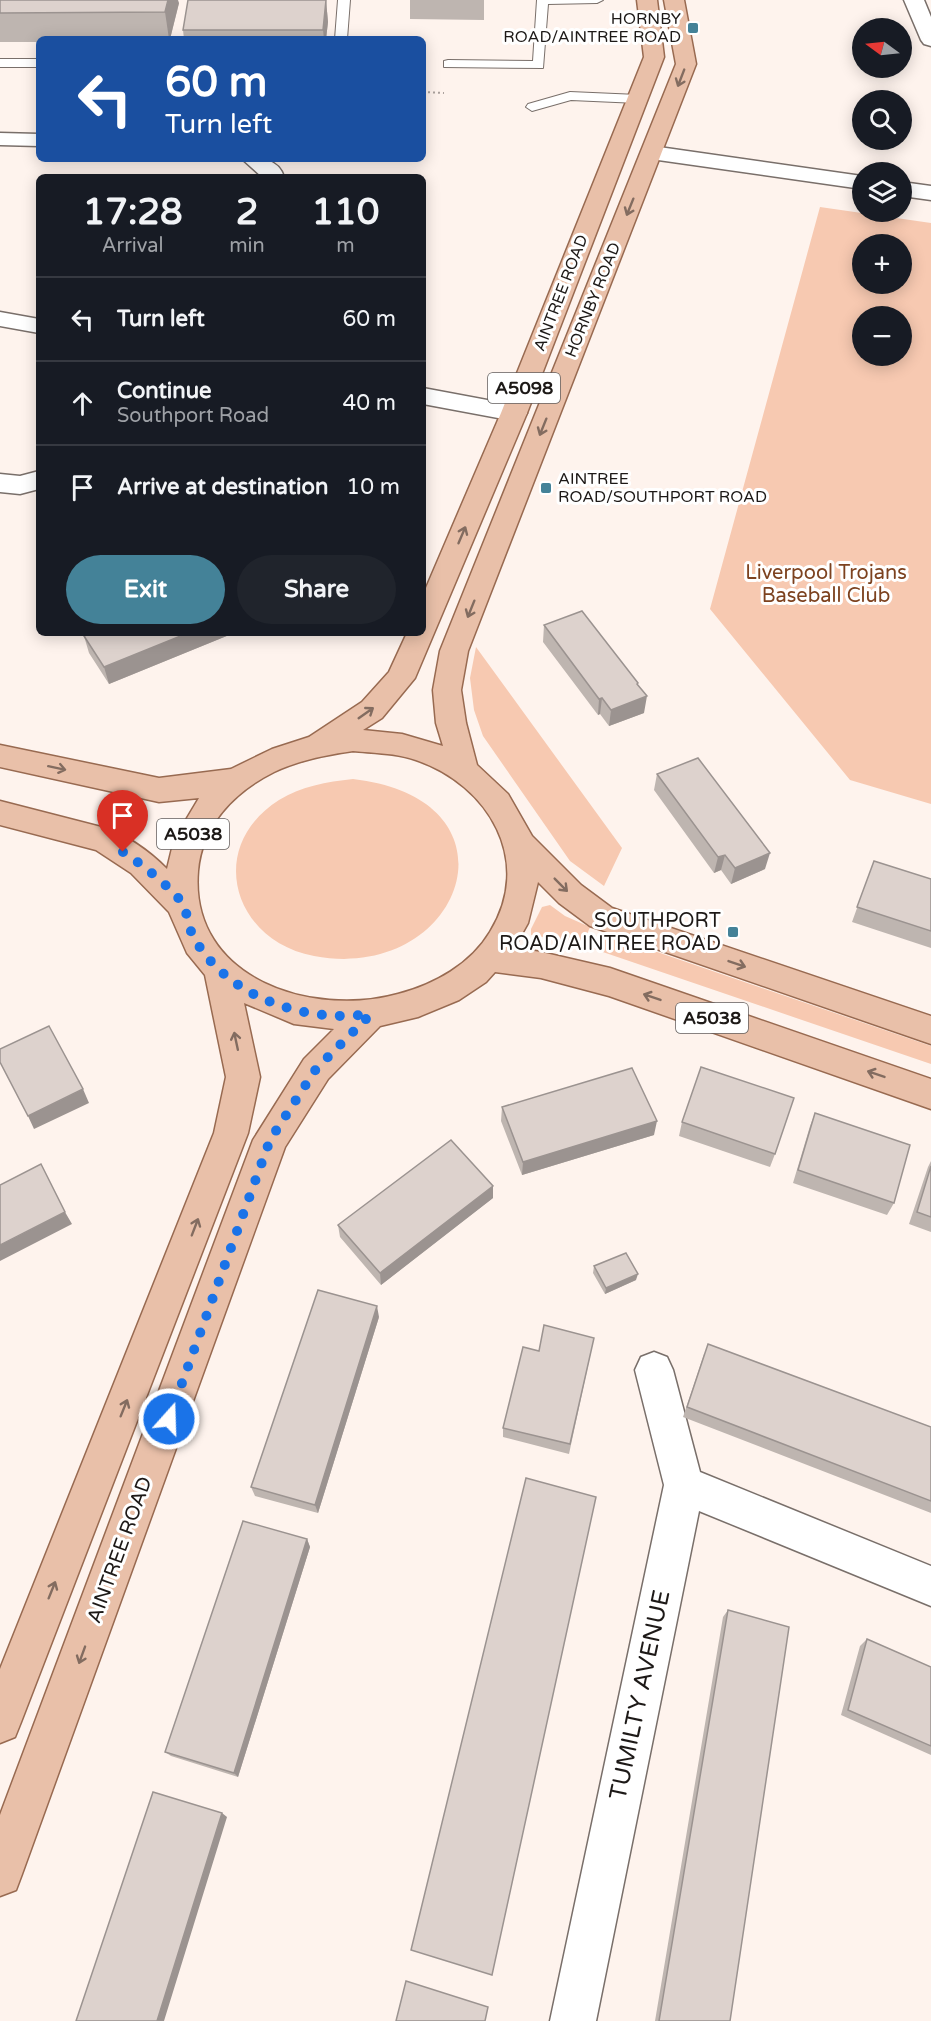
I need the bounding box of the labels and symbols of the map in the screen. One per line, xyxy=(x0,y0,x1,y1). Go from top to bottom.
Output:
place label: HORNBY ROAD/AINTREE ROAD xyxy=(503,9,681,47)
north arrow xyxy=(852,18,912,78)
marker: HORNBY ROAD/AINTREE ROAD xyxy=(686,21,700,35)
one-way arrow xyxy=(674,68,685,86)
one-way arrow xyxy=(624,197,635,216)
street label: AINTREE ROAD xyxy=(530,232,592,354)
street label: HORNBY ROAD xyxy=(561,240,625,360)
road number: A5098 xyxy=(488,373,560,403)
one-way arrow xyxy=(537,418,548,436)
place label: AINTREE ROAD/SOUTHPORT ROAD xyxy=(558,469,767,507)
marker: AINTREE ROAD/SOUTHPORT ROAD xyxy=(539,481,553,495)
one-way arrow xyxy=(457,527,468,545)
park label: Liverpool Trojans Baseball Club xyxy=(745,561,907,608)
one-way arrow xyxy=(465,599,476,617)
one-way arrow xyxy=(357,707,373,719)
one-way arrow xyxy=(47,763,66,774)
pin xyxy=(97,790,148,852)
road number: A5038 xyxy=(157,819,229,849)
one-way arrow xyxy=(554,878,568,893)
place label: SOUTHPORT ROAD/AINTREE ROAD xyxy=(499,909,721,956)
marker: SOUTHPORT ROAD/AINTREE ROAD xyxy=(726,925,740,939)
one-way arrow xyxy=(727,960,746,971)
one-way arrow xyxy=(643,990,662,1001)
road number: A5038 xyxy=(676,1003,748,1033)
one-way arrow xyxy=(230,1031,241,1051)
one-way arrow xyxy=(867,1068,886,1079)
one-way arrow xyxy=(190,1218,201,1237)
position arrow xyxy=(137,1387,201,1451)
one-way arrow xyxy=(119,1400,130,1418)
street label: AINTREE ROAD xyxy=(82,1474,158,1626)
one-way arrow xyxy=(47,1581,58,1600)
street label: TUMILTY AVENUE xyxy=(604,1587,676,1803)
one-way arrow xyxy=(75,1646,86,1664)

